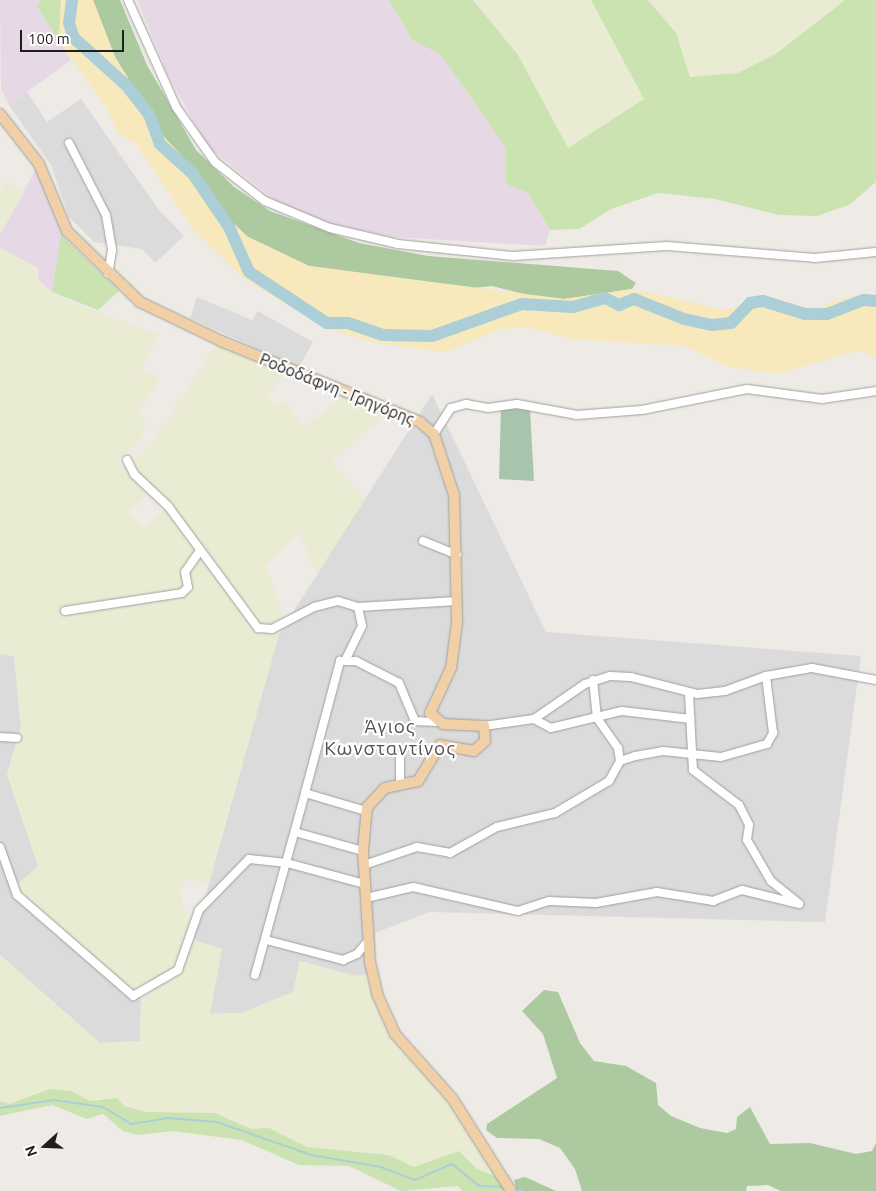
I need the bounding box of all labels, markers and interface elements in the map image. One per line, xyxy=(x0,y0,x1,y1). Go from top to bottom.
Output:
scale bar xyxy=(22,20,126,52)
text: 100 m xyxy=(28,30,70,47)
street label: Ροδοδάφνη - Γρηγόρης xyxy=(257,349,417,429)
district label: Άγιος Κωνσταντίνος xyxy=(323,716,457,760)
north arrow xyxy=(20,1121,70,1171)
text: N xyxy=(22,1143,40,1159)

